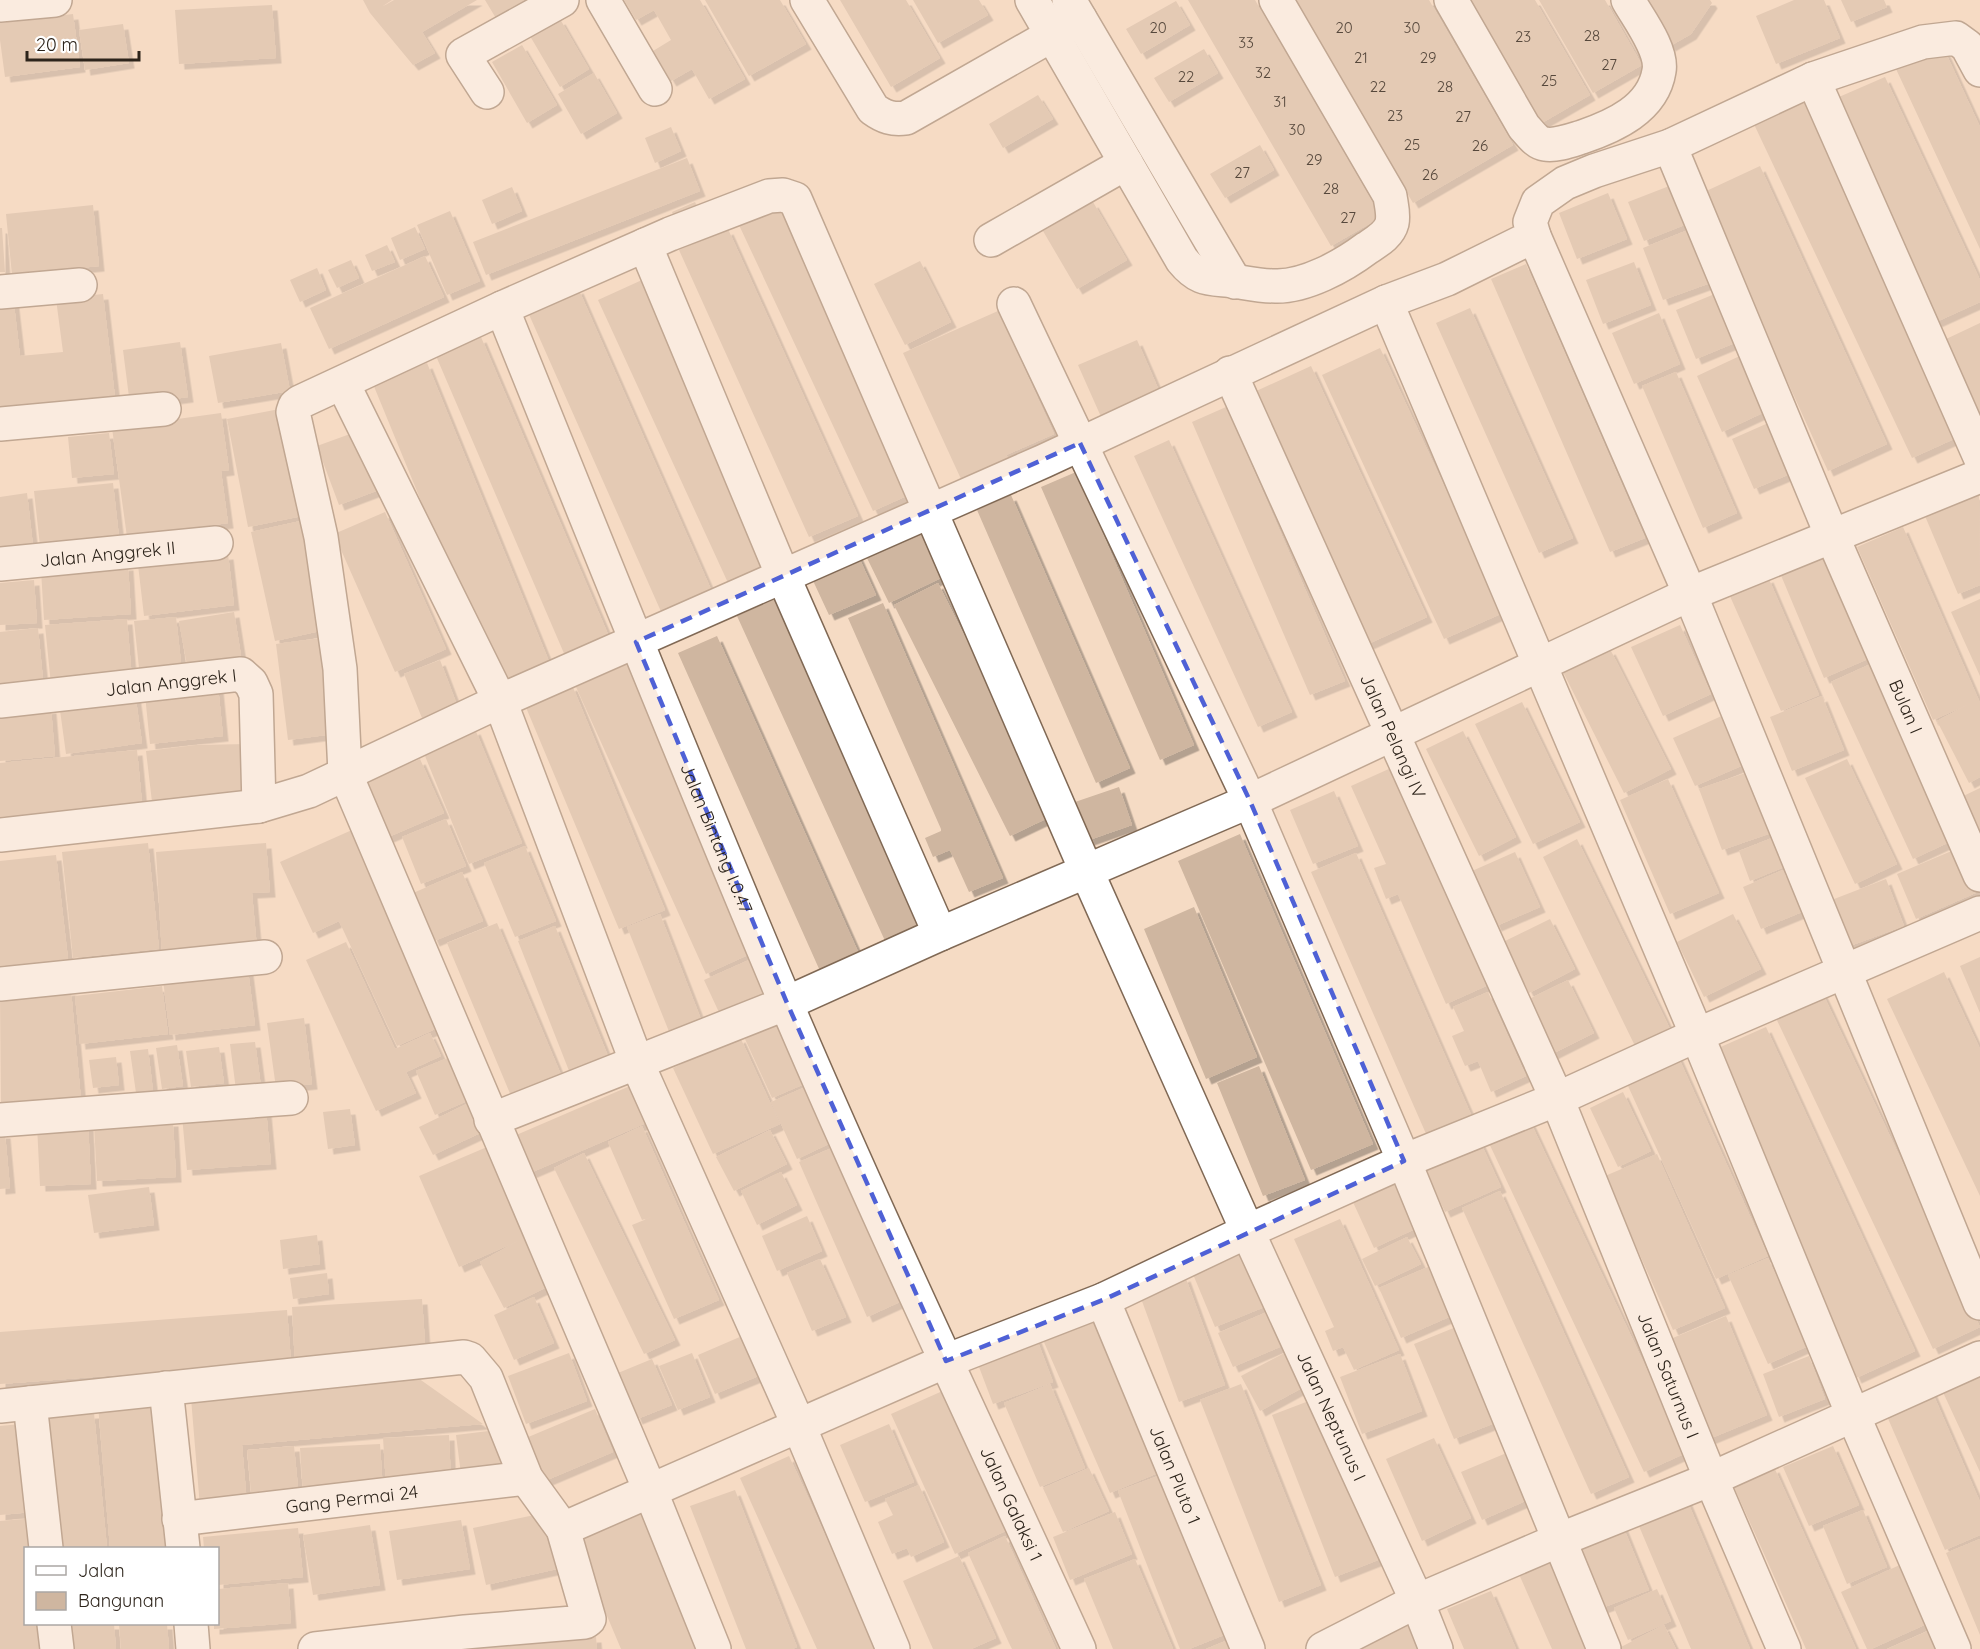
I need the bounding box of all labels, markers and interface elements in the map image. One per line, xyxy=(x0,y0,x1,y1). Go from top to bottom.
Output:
house number: 20 xyxy=(1149,18,1167,37)
house number: 20 xyxy=(1335,18,1353,37)
house number: 30 xyxy=(1404,18,1420,37)
scale bar xyxy=(27,24,140,62)
house number: 28 xyxy=(1584,26,1600,45)
house number: 23 xyxy=(1515,27,1531,46)
text: 20 m xyxy=(36,33,78,56)
house number: 33 xyxy=(1238,33,1254,52)
house number: 21 xyxy=(1354,48,1368,67)
house number: 29 xyxy=(1420,48,1436,67)
house number: 27 xyxy=(1601,55,1617,74)
house number: 32 xyxy=(1255,63,1271,82)
house number: 22 xyxy=(1178,67,1194,86)
house number: 25 xyxy=(1541,71,1557,90)
house number: 22 xyxy=(1370,77,1386,96)
house number: 28 xyxy=(1437,77,1453,96)
house number: 31 xyxy=(1273,92,1287,111)
house number: 23 xyxy=(1387,106,1403,125)
house number: 27 xyxy=(1455,107,1471,126)
house number: 30 xyxy=(1289,120,1305,139)
house number: 25 xyxy=(1404,135,1420,154)
house number: 26 xyxy=(1472,136,1488,155)
house number: 29 xyxy=(1306,150,1322,169)
house number: 27 xyxy=(1234,163,1250,182)
house number: 26 xyxy=(1422,165,1438,184)
house number: 28 xyxy=(1323,179,1339,198)
house number: 27 xyxy=(1340,208,1356,227)
street label: Jalan Anggrek II xyxy=(38,536,176,572)
street label: Jalan Anggrek I xyxy=(104,663,238,701)
street label: Jalan Pelangi IV xyxy=(1355,670,1432,802)
street label: Bulan I xyxy=(1884,676,1928,737)
street label: Jalan Bintang I.0.47 xyxy=(676,759,758,917)
street label: Jalan Saturnus I xyxy=(1633,1308,1705,1442)
street label: Jalan Neptunus I xyxy=(1292,1347,1372,1484)
street label: Jalan Pluto 1 xyxy=(1145,1422,1206,1527)
street label: Jalan Galaksi 1 xyxy=(975,1442,1048,1565)
street label: Gang Permai 24 xyxy=(284,1479,419,1518)
legend xyxy=(24,1547,219,1625)
text: Jalan xyxy=(78,1559,125,1582)
text: Bangunan xyxy=(78,1589,164,1612)

